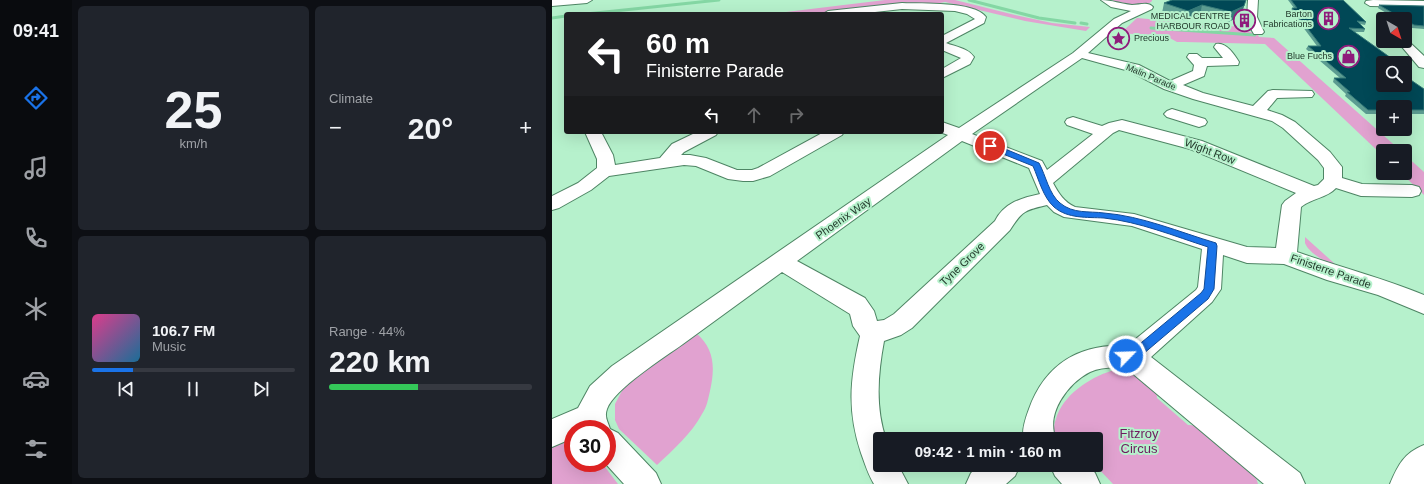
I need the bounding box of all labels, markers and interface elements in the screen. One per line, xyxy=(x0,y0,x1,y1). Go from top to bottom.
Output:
building icon: Barton Fabrications xyxy=(1315,6,1341,32)
building icon: MEDICAL CENTRE HARBOUR ROAD xyxy=(1232,8,1258,34)
place label: Barton Fabrications xyxy=(1263,9,1312,29)
place label: MEDICAL CENTRE HARBOUR ROAD xyxy=(1151,11,1230,31)
north arrow xyxy=(1376,12,1412,48)
map controls xyxy=(1376,12,1412,180)
text: 09:41 xyxy=(13,21,59,41)
place icon: Precious xyxy=(1105,25,1131,51)
icon: left xyxy=(580,28,632,80)
text: 60 m xyxy=(646,28,710,59)
place label: Precious xyxy=(1134,33,1170,43)
shop icon: Blue Fuchs xyxy=(1335,43,1361,69)
place label: Blue Fuchs xyxy=(1287,51,1332,61)
button: search xyxy=(1376,56,1412,92)
text: Finisterre Parade xyxy=(646,61,784,81)
street label: Malin Parade xyxy=(1125,62,1177,92)
text: 25 xyxy=(165,81,222,139)
icon: directions xyxy=(22,84,50,112)
text: Climate xyxy=(329,91,373,106)
button: + xyxy=(1376,100,1412,136)
icon: left xyxy=(701,104,723,126)
icon: ahead xyxy=(743,104,765,126)
icon: right xyxy=(785,104,807,126)
text: 20° xyxy=(408,112,453,145)
text: − xyxy=(329,115,342,140)
text: + xyxy=(519,115,532,140)
pin xyxy=(973,129,1007,163)
icon: arrive xyxy=(979,135,1001,157)
text: km/h xyxy=(179,136,208,151)
street label: Wight Row xyxy=(1183,136,1237,166)
button: − xyxy=(1376,144,1412,180)
icon: music xyxy=(22,154,50,182)
street label: Phoenix Way xyxy=(813,194,873,241)
icon: phone xyxy=(22,224,50,252)
street label: Tyne Grove xyxy=(937,240,987,288)
street label: Finisterre Parade xyxy=(1289,252,1373,290)
icon: climate xyxy=(22,295,50,323)
text: 106.7 FM xyxy=(152,322,215,339)
text: Range · 44% xyxy=(329,324,405,339)
position arrow xyxy=(1105,335,1147,377)
text: Music xyxy=(152,339,186,354)
text: 220 km xyxy=(329,345,431,378)
icon: car xyxy=(22,365,50,393)
icon: previous xyxy=(115,378,137,400)
icon: pause xyxy=(182,378,204,400)
icon: next xyxy=(250,378,272,400)
speed limit sign: 30 xyxy=(564,420,616,472)
park label: Fitzroy Circus xyxy=(1120,426,1159,456)
icon: filters xyxy=(22,435,50,463)
text: 09:42 · 1 min · 160 m xyxy=(915,443,1061,460)

